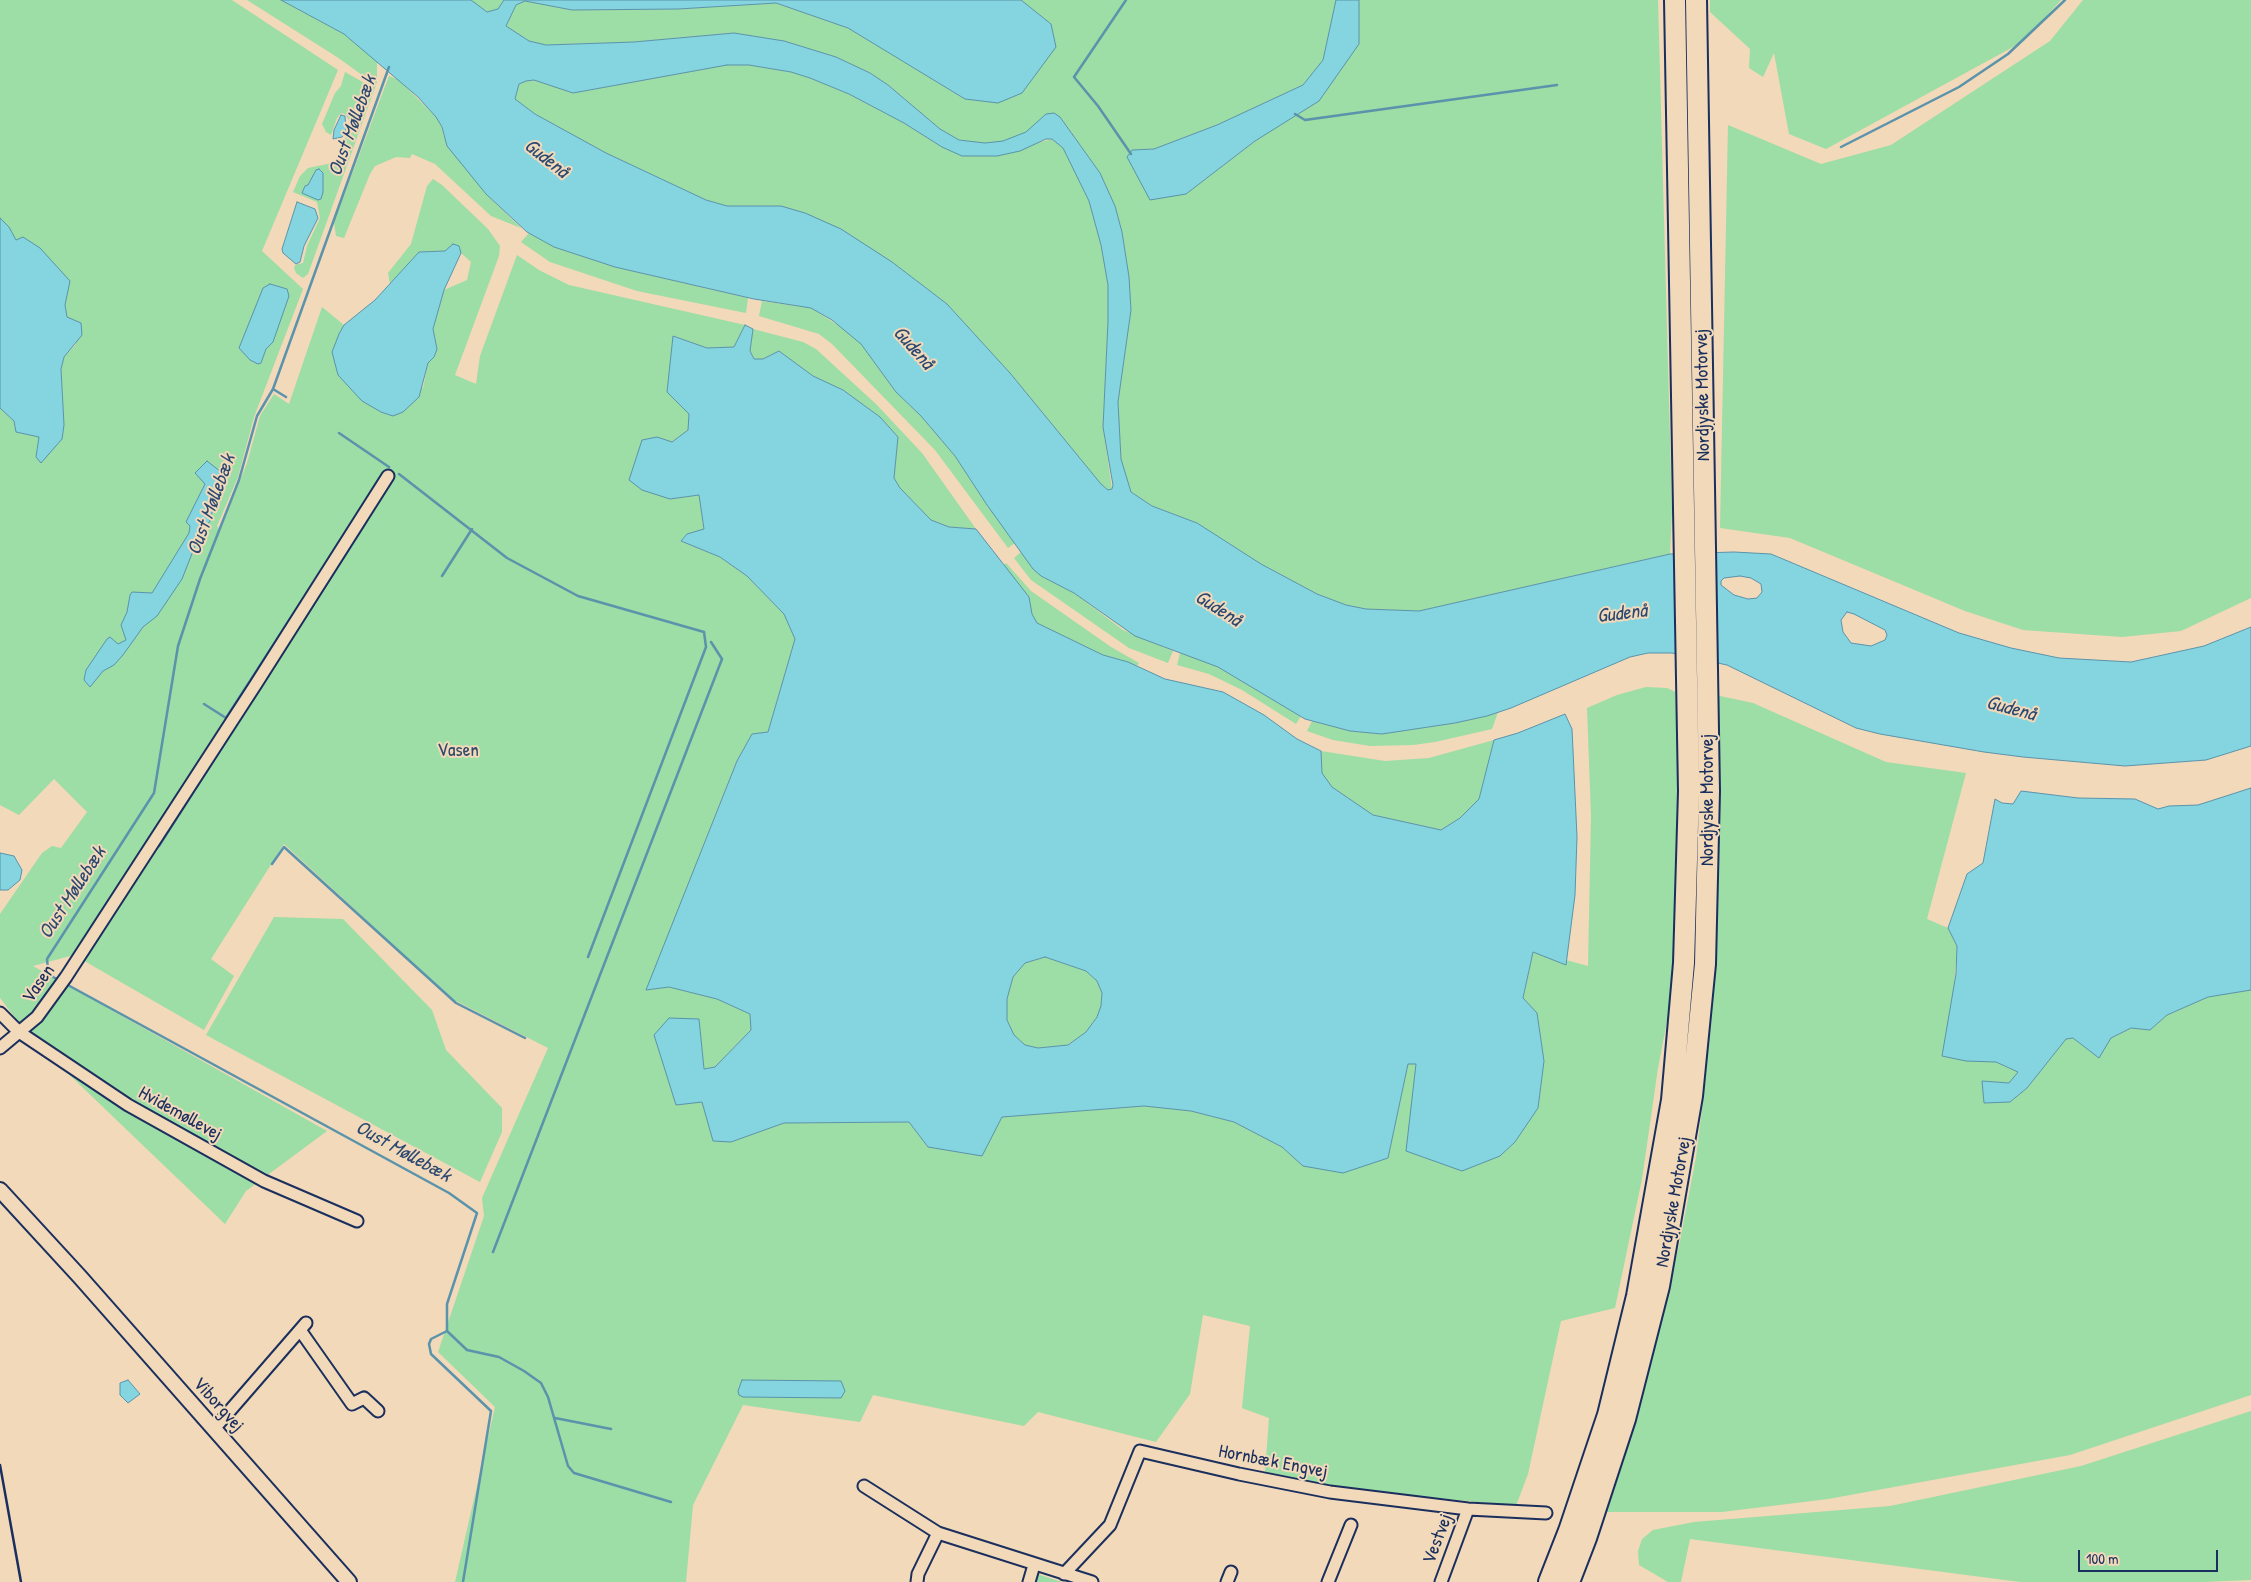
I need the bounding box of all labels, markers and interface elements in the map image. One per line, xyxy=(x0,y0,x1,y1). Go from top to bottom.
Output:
water label: Oust Møllebæk xyxy=(324,72,382,180)
water label: Gudenå xyxy=(519,134,573,184)
water label: Gudenå xyxy=(887,321,939,375)
street label: Nordjyske Motorvej xyxy=(1690,329,1716,461)
water label: Oust Møllebæk xyxy=(183,451,241,559)
water label: Gudenå xyxy=(1190,586,1246,632)
water label: Gudenå xyxy=(1596,599,1648,629)
water label: Gudenå xyxy=(1984,691,2038,727)
street label: Nordjyske Motorvej xyxy=(1697,734,1719,866)
park label: Vasen xyxy=(437,740,479,762)
water label: Oust Møllebæk xyxy=(34,842,112,944)
street label: Vasen xyxy=(18,960,60,1008)
street label: Hvidemøllevej xyxy=(134,1082,226,1146)
water label: Oust Møllebæk xyxy=(351,1116,455,1188)
street label: Nordjyske Motorvej xyxy=(1651,1135,1697,1269)
street label: Viborgvej xyxy=(188,1373,248,1437)
street label: Hornbæk Engvej xyxy=(1217,1440,1329,1484)
street label: Vestvej xyxy=(1418,1511,1458,1567)
scale bar xyxy=(2081,1540,2221,1572)
text: 100 m xyxy=(2086,1548,2119,1569)

